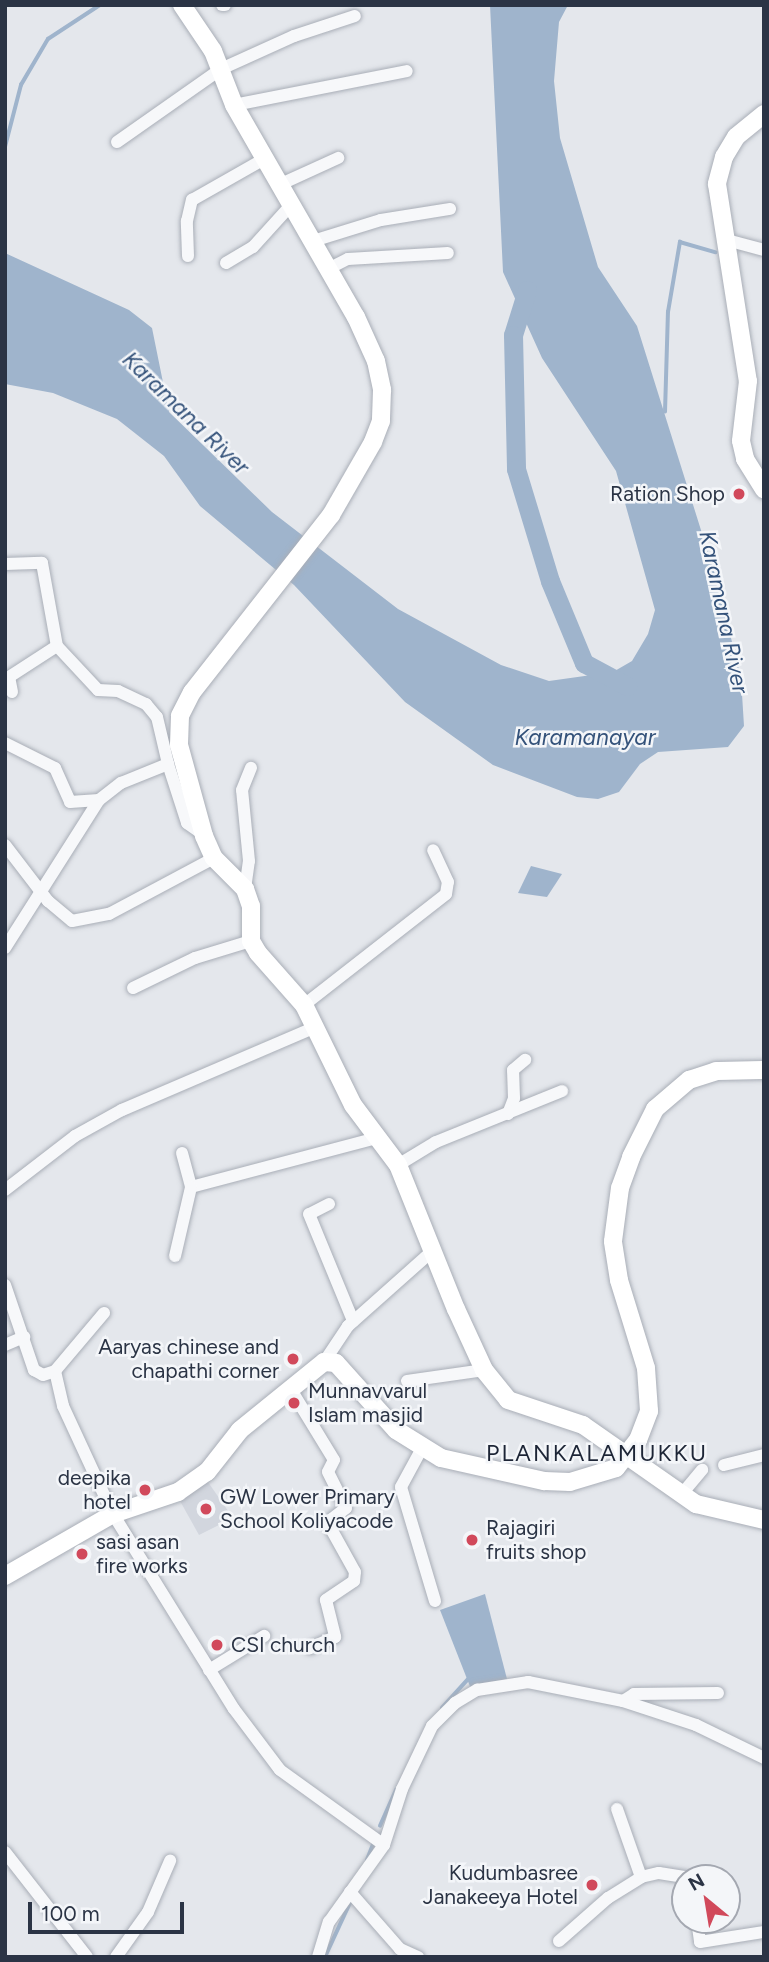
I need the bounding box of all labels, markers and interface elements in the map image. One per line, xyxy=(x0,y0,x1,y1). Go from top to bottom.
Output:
water label: Karamana River xyxy=(117,346,255,480)
place label: Ration Shop xyxy=(610,481,725,507)
marker: Ration Shop xyxy=(731,486,747,502)
water label: Karamana River xyxy=(693,528,755,696)
water label: Karamanayar xyxy=(514,723,656,751)
place label: Aaryas chinese and chapathi corner xyxy=(98,1334,279,1384)
marker: Aaryas chinese and chapathi corner xyxy=(285,1351,301,1367)
place label: Munnavvarul Islam masjid xyxy=(308,1378,427,1428)
marker: Munnavvarul Islam masjid xyxy=(286,1395,302,1411)
district label: PLANKALAMUKKU xyxy=(488,1439,706,1467)
place label: deepika hotel xyxy=(58,1465,131,1515)
marker: deepika hotel xyxy=(137,1482,153,1498)
place label: GW Lower Primary School Koliyacode xyxy=(220,1484,395,1534)
marker: GW Lower Primary School Koliyacode xyxy=(198,1501,214,1517)
place label: Rajagiri fruits shop xyxy=(486,1515,586,1565)
place label: sasi asan fire works xyxy=(96,1529,188,1579)
marker: Rajagiri fruits shop xyxy=(464,1532,480,1548)
marker: sasi asan fire works xyxy=(74,1546,90,1562)
place label: CSI church xyxy=(231,1632,335,1658)
marker: CSI church xyxy=(209,1637,225,1653)
place label: Kudumbasree Janakeeya Hotel xyxy=(423,1860,578,1910)
north arrow xyxy=(671,1864,741,1934)
text: N xyxy=(684,1868,708,1896)
marker: Kudumbasree Janakeeya Hotel xyxy=(584,1877,600,1893)
scale bar xyxy=(32,1888,187,1932)
text: 100 m xyxy=(41,1901,100,1926)

